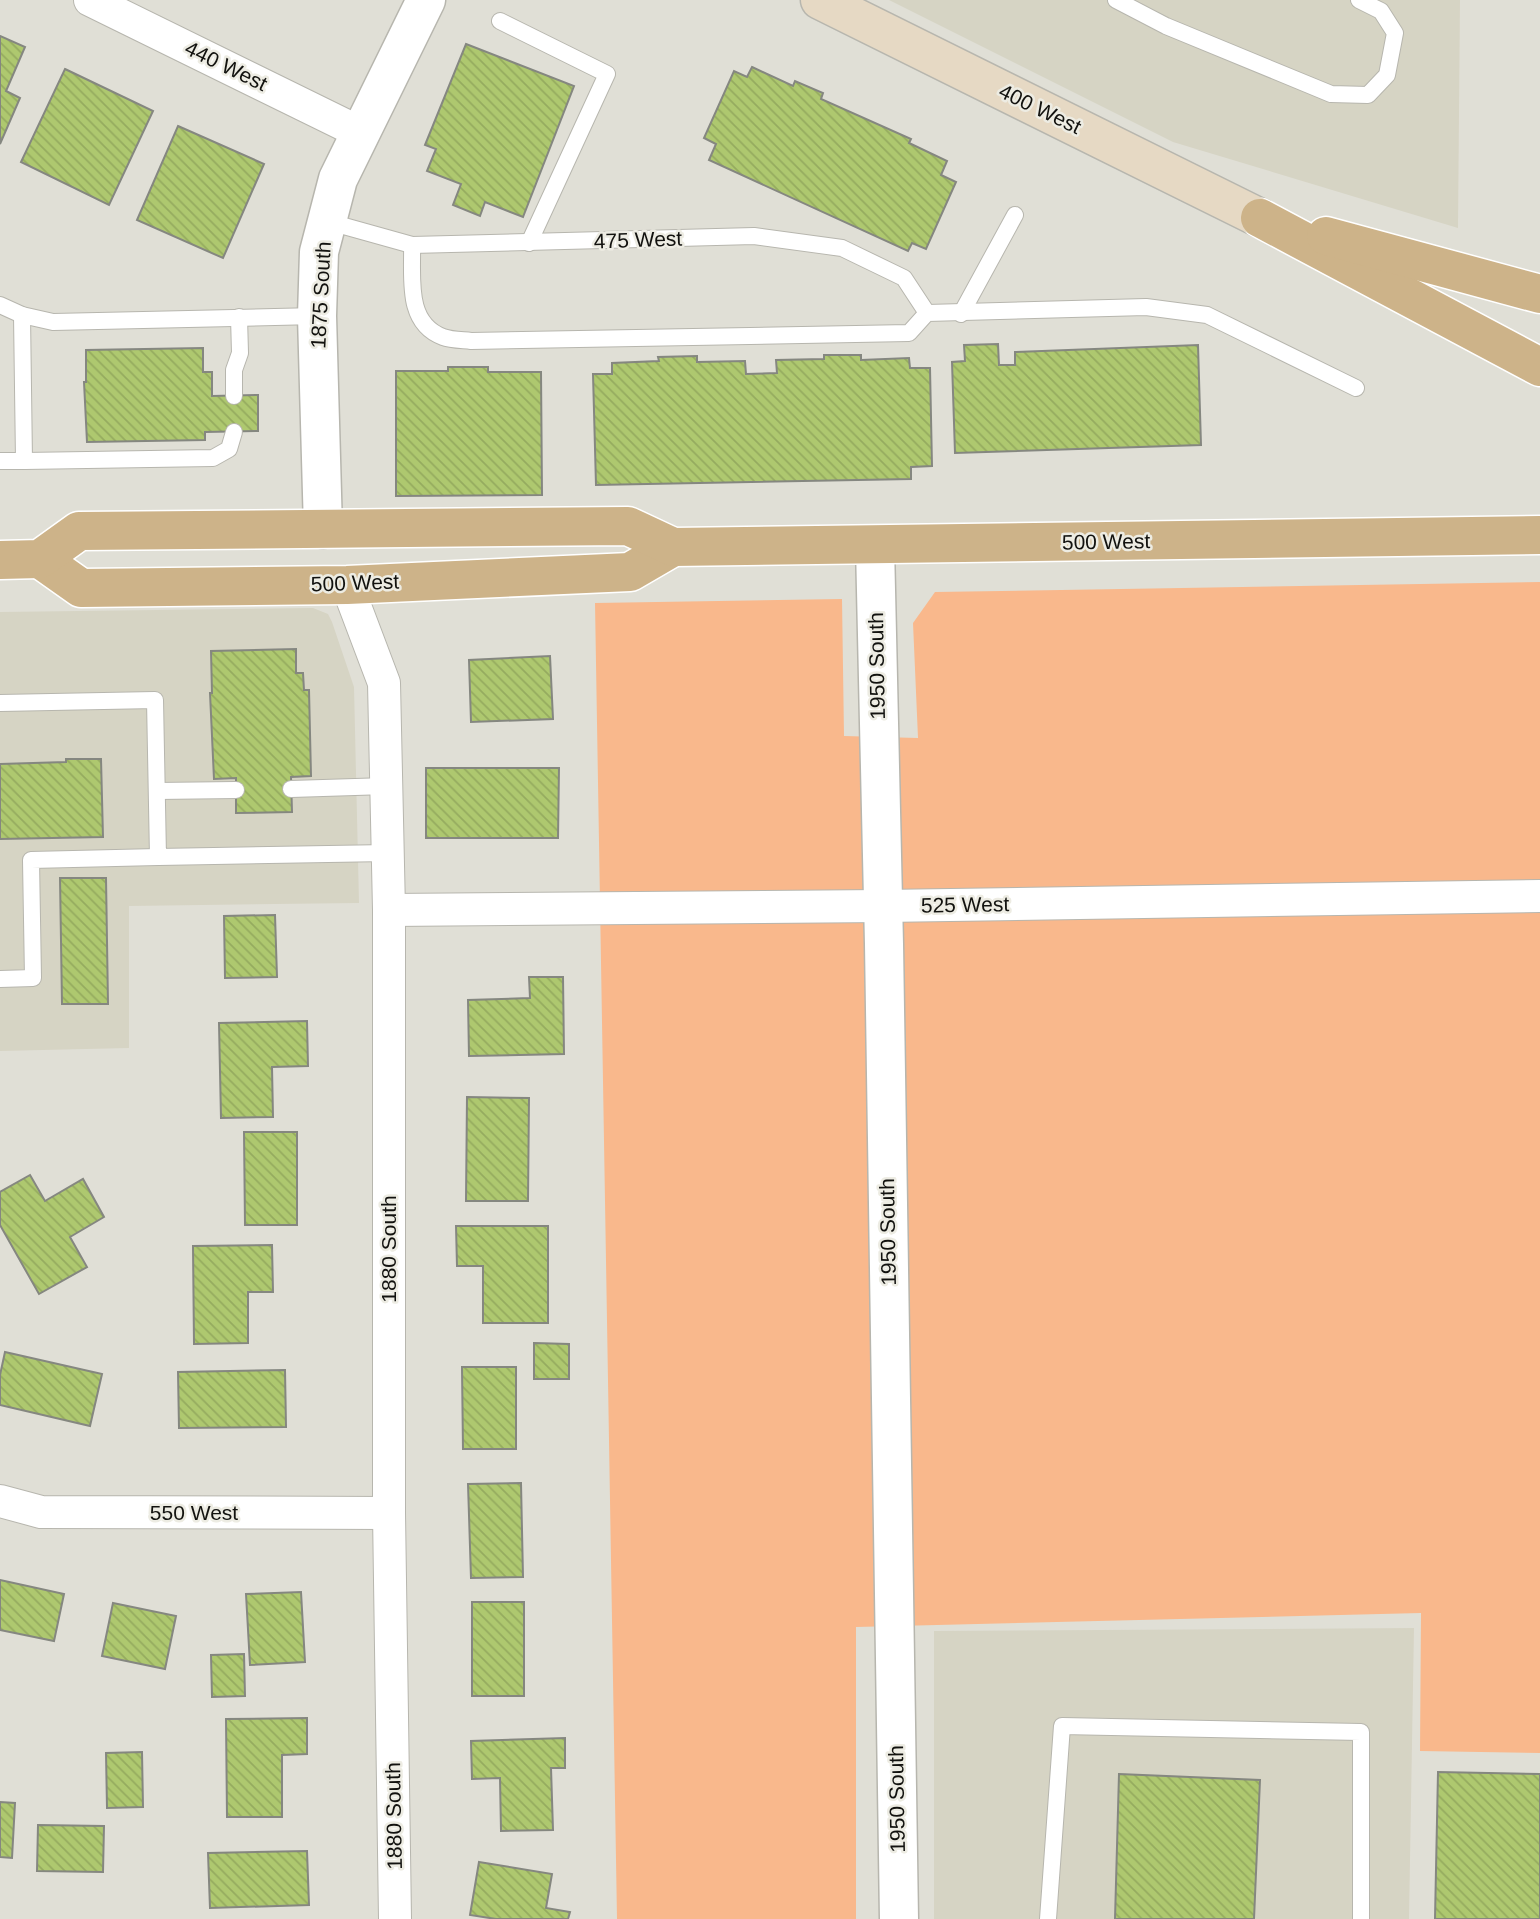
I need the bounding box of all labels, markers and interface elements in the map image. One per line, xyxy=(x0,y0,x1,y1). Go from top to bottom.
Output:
street label: 440 West xyxy=(181,36,271,95)
street label: 400 West xyxy=(995,79,1085,138)
street label: 475 West xyxy=(593,226,683,253)
street label: 1875 South xyxy=(306,241,335,349)
street label: 500 West xyxy=(1062,529,1151,554)
street label: 500 West xyxy=(310,569,400,596)
street label: 1950 South xyxy=(864,612,889,720)
street label: 525 West xyxy=(921,892,1010,917)
street label: 1950 South xyxy=(875,1178,900,1286)
street label: 1880 South xyxy=(377,1195,400,1303)
street label: 550 West xyxy=(150,1501,238,1524)
street label: 1950 South xyxy=(884,1745,909,1853)
street label: 1880 South xyxy=(381,1762,406,1870)

